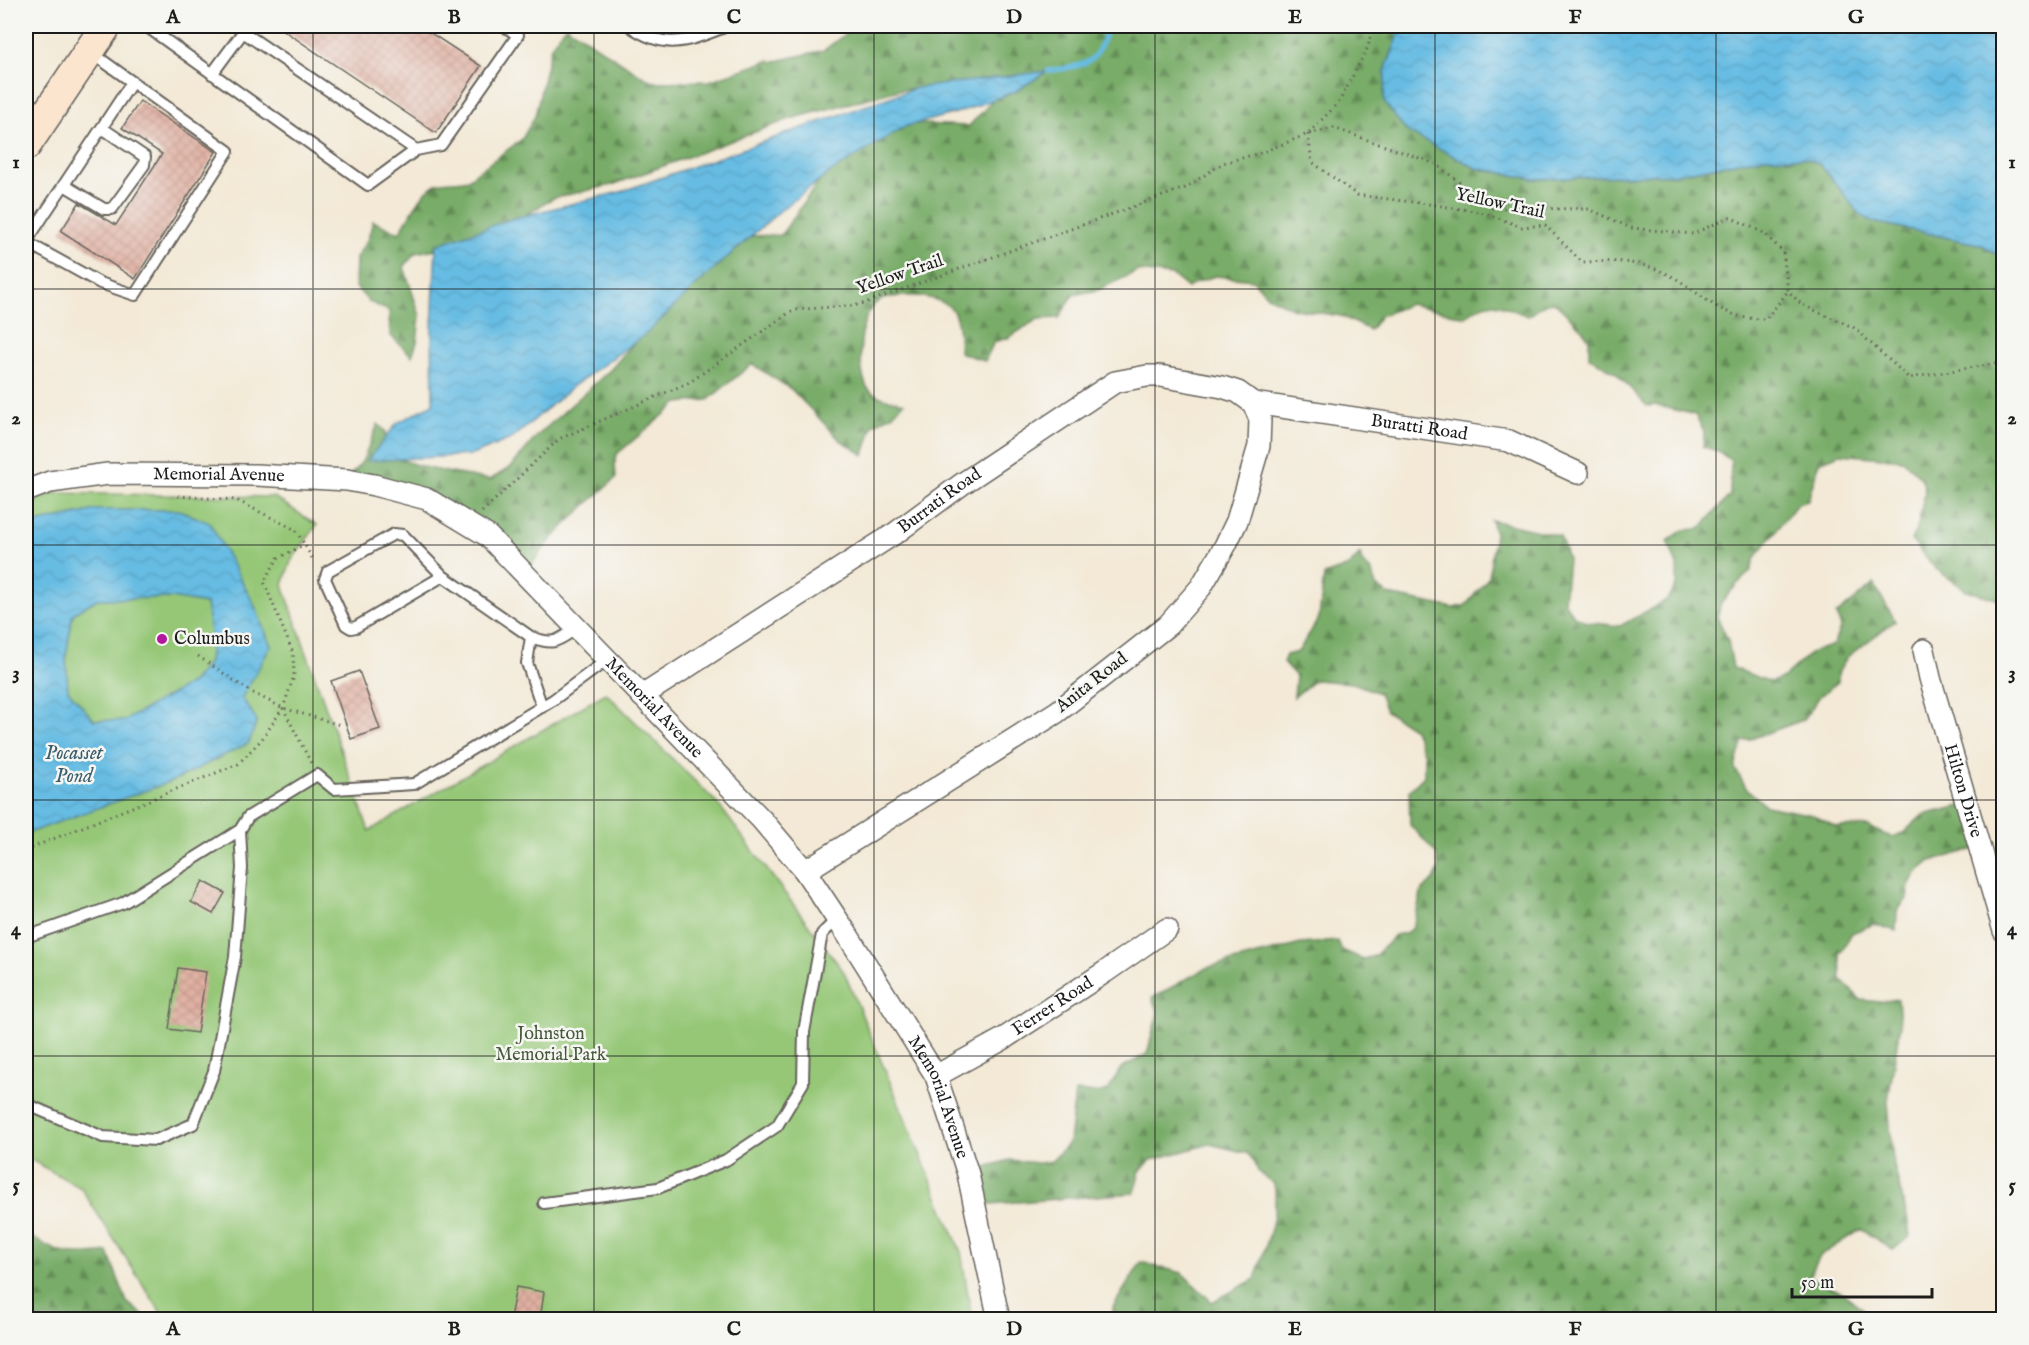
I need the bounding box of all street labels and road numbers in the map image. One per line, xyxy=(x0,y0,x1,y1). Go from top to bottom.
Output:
street label: Yellow Trail xyxy=(1453,183,1547,225)
street label: Yellow Trail xyxy=(854,249,947,301)
street label: Buratti Road xyxy=(1369,409,1469,446)
street label: Memorial Avenue xyxy=(153,463,285,488)
street label: Burrati Road xyxy=(893,463,986,539)
street label: Anita Road xyxy=(1051,647,1133,719)
street label: Memorial Avenue xyxy=(600,653,708,763)
street label: Hilton Drive xyxy=(1938,741,1988,840)
street label: Ferrer Road xyxy=(1008,971,1098,1041)
street label: Memorial Avenue xyxy=(902,1031,974,1162)

